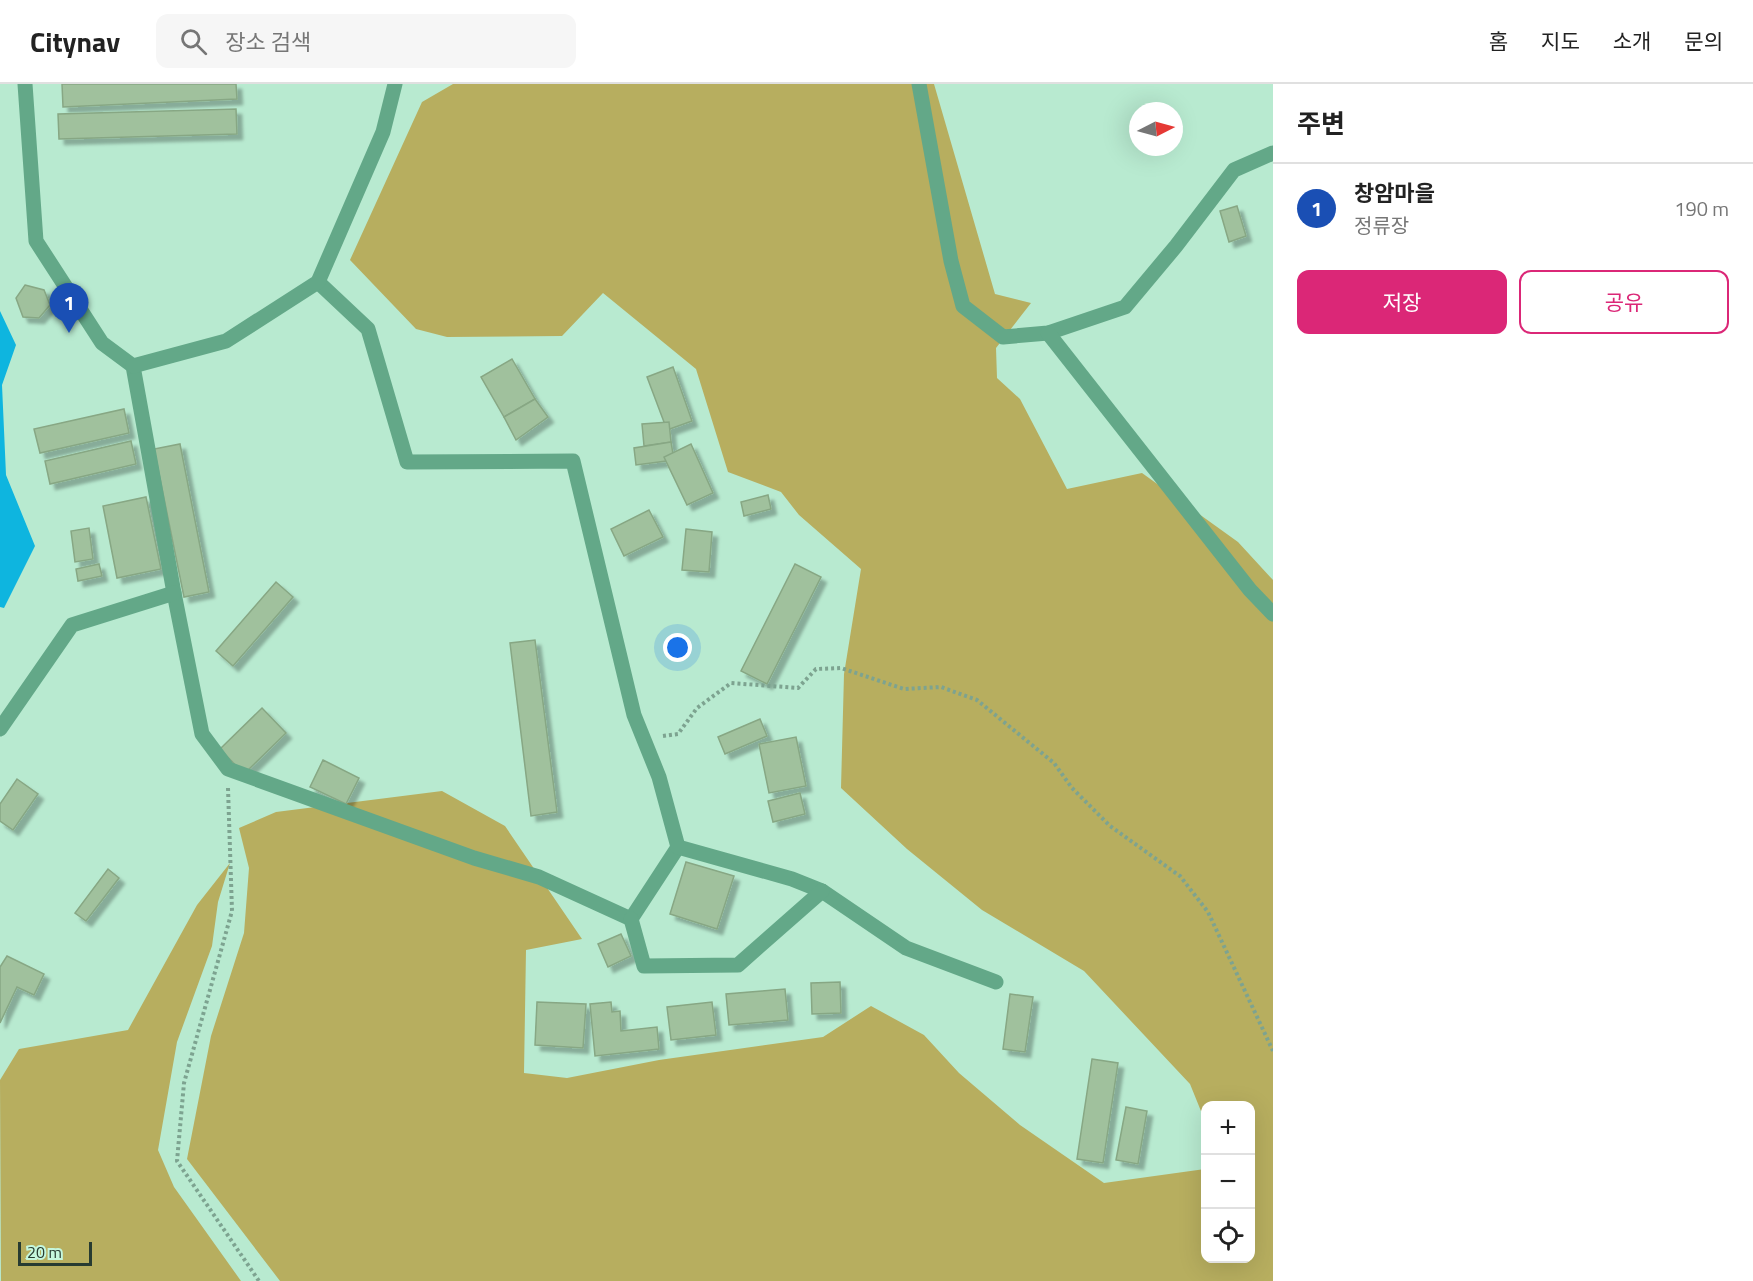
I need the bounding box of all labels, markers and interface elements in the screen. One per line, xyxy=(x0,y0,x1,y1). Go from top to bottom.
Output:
search box xyxy=(156,14,576,68)
text: Citynav xyxy=(30,20,120,63)
icon: search xyxy=(177,25,210,58)
text: 장소 검색 xyxy=(225,25,311,59)
text: 홈 xyxy=(1489,25,1508,57)
text: 지도 xyxy=(1541,25,1580,57)
text: 소개 xyxy=(1613,25,1651,57)
text: 문의 xyxy=(1684,25,1723,57)
north arrow xyxy=(1129,102,1183,156)
text: 주변 xyxy=(1297,104,1345,143)
text: 창암마을 xyxy=(1354,176,1435,210)
text: 1 xyxy=(1311,193,1322,224)
text: 190 m xyxy=(1674,193,1729,224)
text: 정류장 xyxy=(1354,210,1409,241)
button: 저장 xyxy=(1297,270,1507,334)
button: 공유 xyxy=(1519,270,1729,334)
pin: 1 xyxy=(50,284,88,333)
your location xyxy=(663,633,692,662)
map controls xyxy=(1201,1101,1255,1263)
button: + xyxy=(1201,1101,1255,1155)
button: − xyxy=(1201,1155,1255,1209)
button: locate xyxy=(1201,1209,1255,1263)
scale bar xyxy=(18,1239,92,1266)
text: 20 m xyxy=(27,1240,62,1264)

